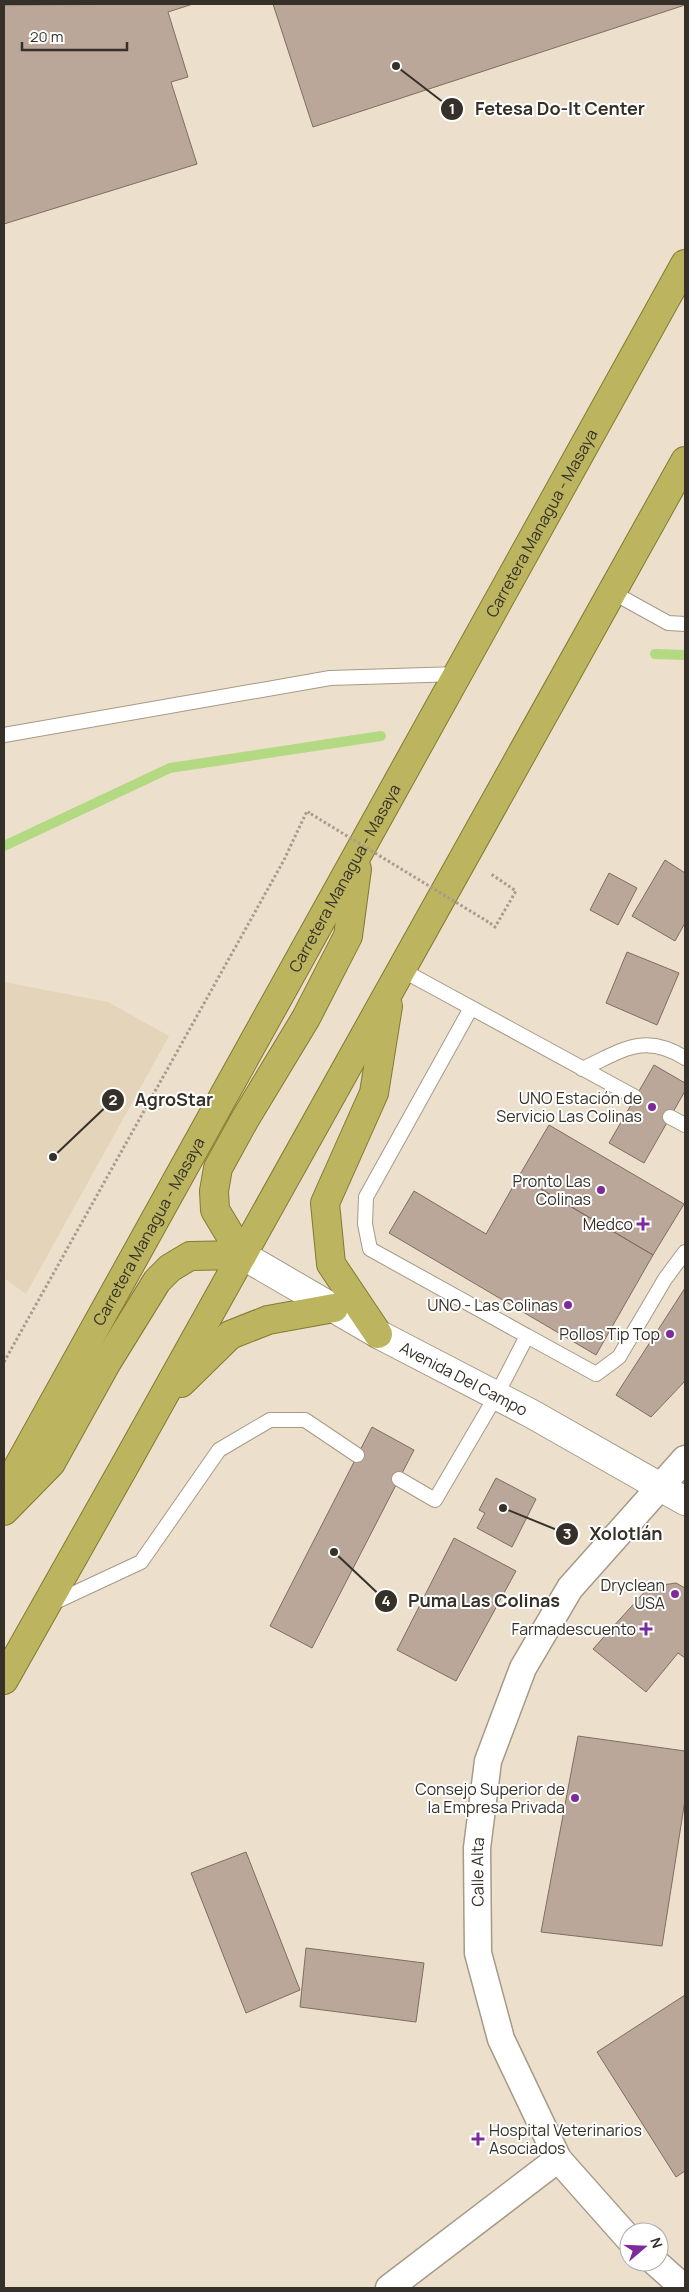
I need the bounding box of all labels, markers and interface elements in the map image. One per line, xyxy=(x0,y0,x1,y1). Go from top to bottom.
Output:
scale bar xyxy=(22,20,128,52)
text: 20 m xyxy=(30,26,63,47)
callout: Fetesa Do-It Center xyxy=(440,93,655,126)
text: Fetesa Do-It Center xyxy=(475,96,645,120)
text: 1 xyxy=(449,98,455,119)
street label: Carretera Managua - Masaya xyxy=(480,425,602,621)
street label: Carretera Managua - Masaya xyxy=(283,780,405,976)
callout: AgroStar xyxy=(100,1083,224,1116)
text: AgroStar xyxy=(135,1087,213,1111)
place label: UNO Estación de Servicio Las Colinas xyxy=(496,1087,642,1127)
text: 2 xyxy=(109,1089,118,1110)
marker: UNO Estación de Servicio Las Colinas xyxy=(646,1101,658,1113)
street label: Carretera Managua - Masaya xyxy=(87,1133,210,1329)
place label: Pronto Las Colinas xyxy=(513,1170,591,1210)
marker: Pronto Las Colinas xyxy=(595,1184,607,1196)
place label: Medco xyxy=(583,1213,633,1235)
marker: Medco xyxy=(637,1218,649,1230)
place label: UNO - Las Colinas xyxy=(427,1294,558,1316)
marker: UNO - Las Colinas xyxy=(562,1299,574,1311)
place label: Pollos Tip Top xyxy=(559,1323,660,1345)
marker: Pollos Tip Top xyxy=(664,1328,676,1340)
street label: Avenida Del Campo xyxy=(396,1336,532,1421)
callout: Xolotlán xyxy=(555,1517,673,1550)
text: Xolotlán xyxy=(589,1521,663,1545)
text: 3 xyxy=(563,1523,571,1544)
place label: Dryclean USA xyxy=(601,1574,665,1614)
callout: Puma Las Colinas xyxy=(373,1585,570,1618)
text: Puma Las Colinas xyxy=(408,1588,560,1612)
marker: Dryclean USA xyxy=(669,1588,681,1600)
text: 4 xyxy=(381,1590,391,1611)
place label: Farmadescuento xyxy=(511,1618,636,1640)
marker: Farmadescuento xyxy=(640,1623,652,1635)
place label: Consejo Superior de la Empresa Privada xyxy=(415,1778,565,1818)
marker: Consejo Superior de la Empresa Privada xyxy=(569,1792,581,1804)
street label: Calle Alta xyxy=(466,1836,489,1907)
place label: Hospital Veterinarios Asociados xyxy=(489,2119,642,2159)
marker: Hospital Veterinarios Asociados xyxy=(471,2132,485,2146)
north arrow xyxy=(619,2222,669,2272)
text: N xyxy=(646,2235,667,2250)

